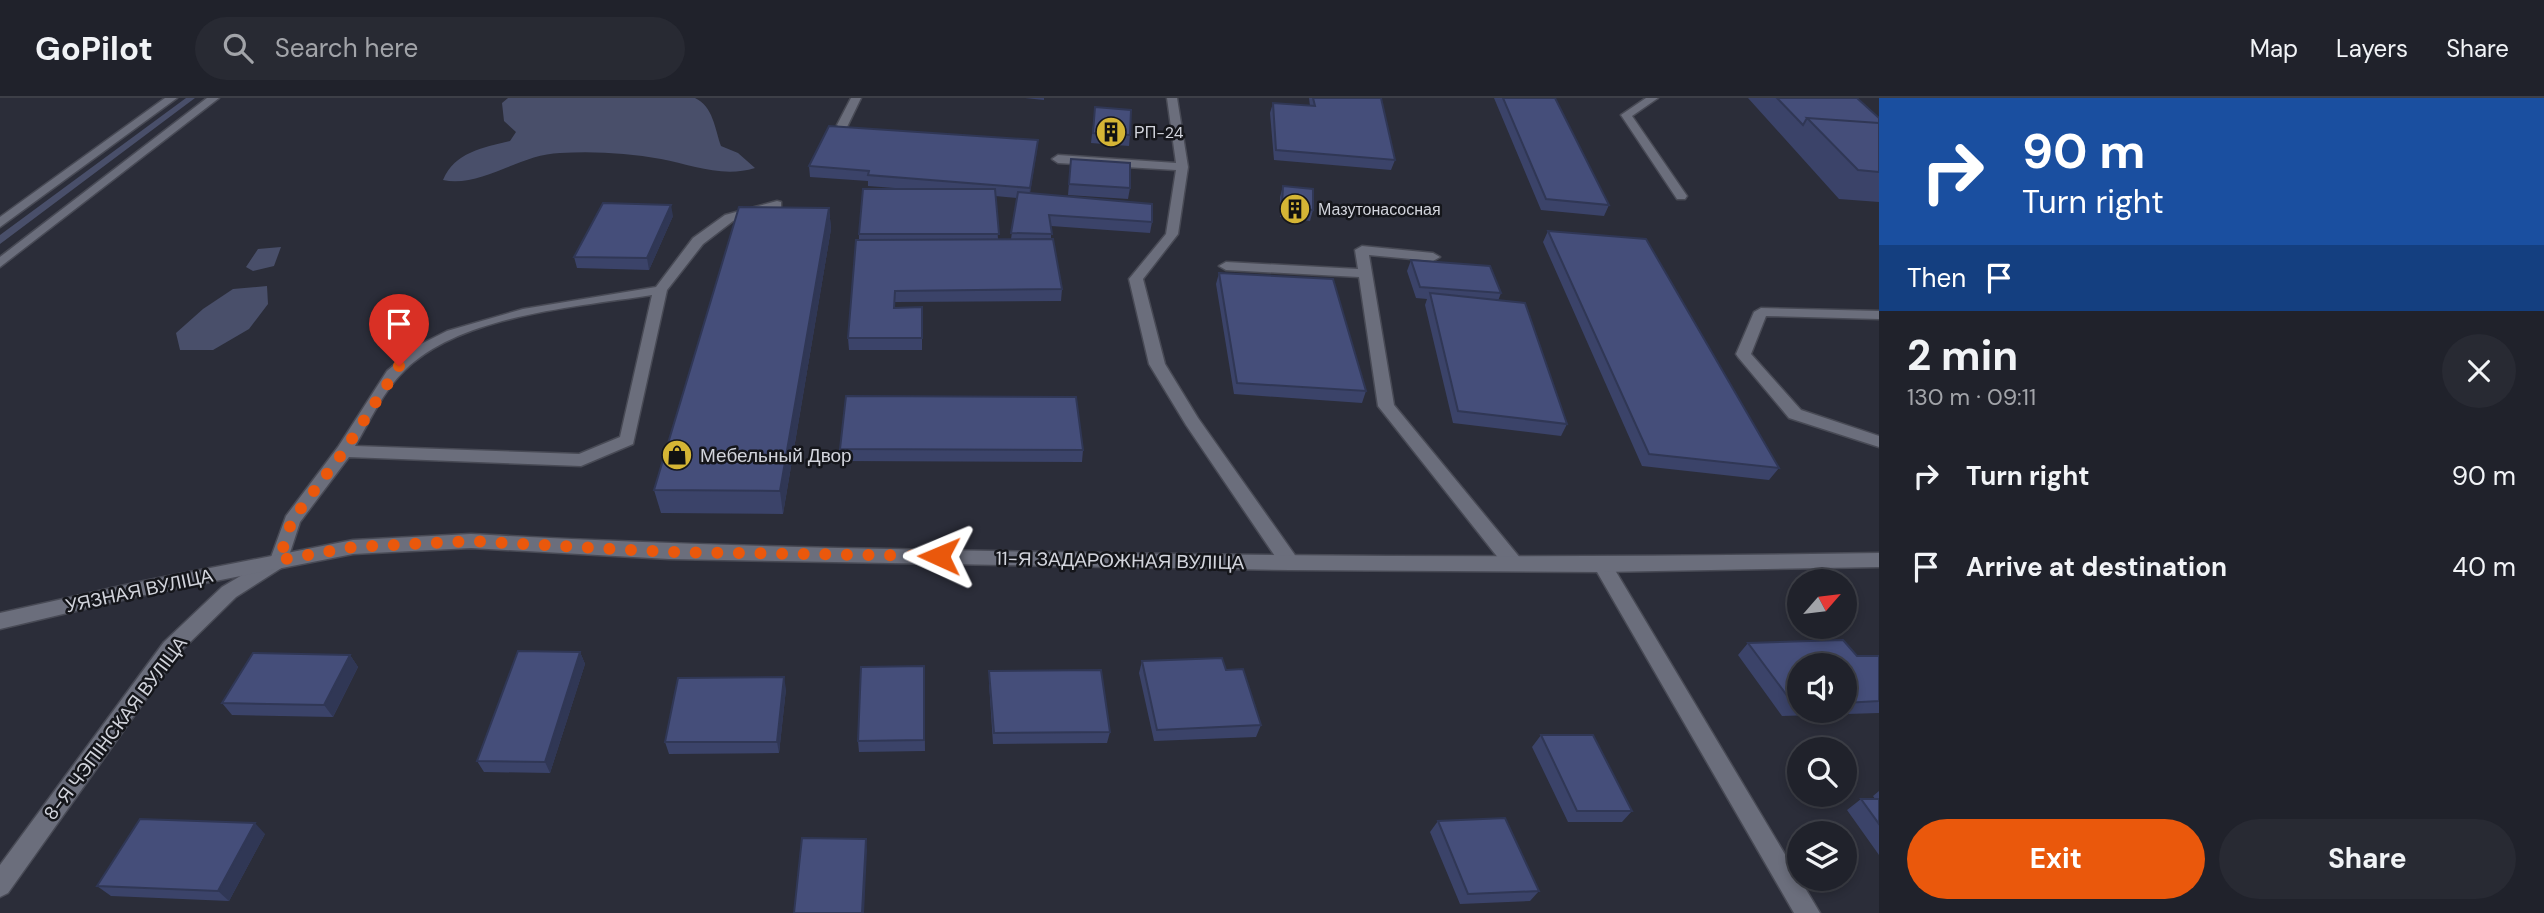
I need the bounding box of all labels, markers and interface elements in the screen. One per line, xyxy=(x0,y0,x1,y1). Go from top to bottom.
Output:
search box xyxy=(195,17,685,80)
text: GoPilot xyxy=(35,27,153,70)
icon: search xyxy=(219,29,257,67)
text: Search here xyxy=(275,31,418,65)
text: Map xyxy=(2250,33,2298,64)
text: Layers xyxy=(2336,33,2408,64)
text: Share xyxy=(2446,33,2509,64)
building icon: РП-24 xyxy=(1094,115,1128,149)
text: 90 m xyxy=(2022,119,2145,183)
place label: РП-24 xyxy=(1134,122,1184,143)
icon: right xyxy=(1907,126,1998,217)
text: Turn right xyxy=(2022,181,2164,223)
building icon: Мазутонасосная xyxy=(1278,192,1312,226)
place label: Мазутонасосная xyxy=(1318,199,1441,220)
icon: arrive xyxy=(1980,259,2018,297)
text: Then xyxy=(1907,261,1966,295)
pin xyxy=(369,294,429,366)
icon: arrive xyxy=(380,305,418,343)
text: 2 min xyxy=(1907,328,2018,383)
button: close xyxy=(2442,334,2516,408)
text: 130 m · 09:11 xyxy=(1907,382,2036,412)
shop icon: Мебельный Двор xyxy=(660,438,694,472)
place label: Мебельный Двор xyxy=(700,443,852,468)
icon: right xyxy=(1907,457,1945,495)
text: Turn right xyxy=(1966,459,2090,493)
text: 90 m xyxy=(2452,459,2516,493)
position arrow xyxy=(902,519,976,593)
street label: 11-Я ЗАДАРОЖНАЯ ВУЛІЦА xyxy=(996,546,1245,575)
icon: arrive xyxy=(1907,548,1945,586)
text: Arrive at destination xyxy=(1966,550,2227,584)
text: 40 m xyxy=(2452,550,2516,584)
street label: УЯЗНАЯ ВУЛІЦА xyxy=(63,563,215,618)
north arrow xyxy=(1787,569,1857,639)
map controls xyxy=(1787,569,1857,891)
street label: 8-Я ЧЭПІНСКАЯ ВУЛІЦА xyxy=(38,631,193,825)
button: sound xyxy=(1787,653,1857,723)
button: search xyxy=(1787,737,1857,807)
button: Exit xyxy=(1907,819,2205,899)
button: Share xyxy=(2219,819,2516,899)
button: layers xyxy=(1787,821,1857,891)

